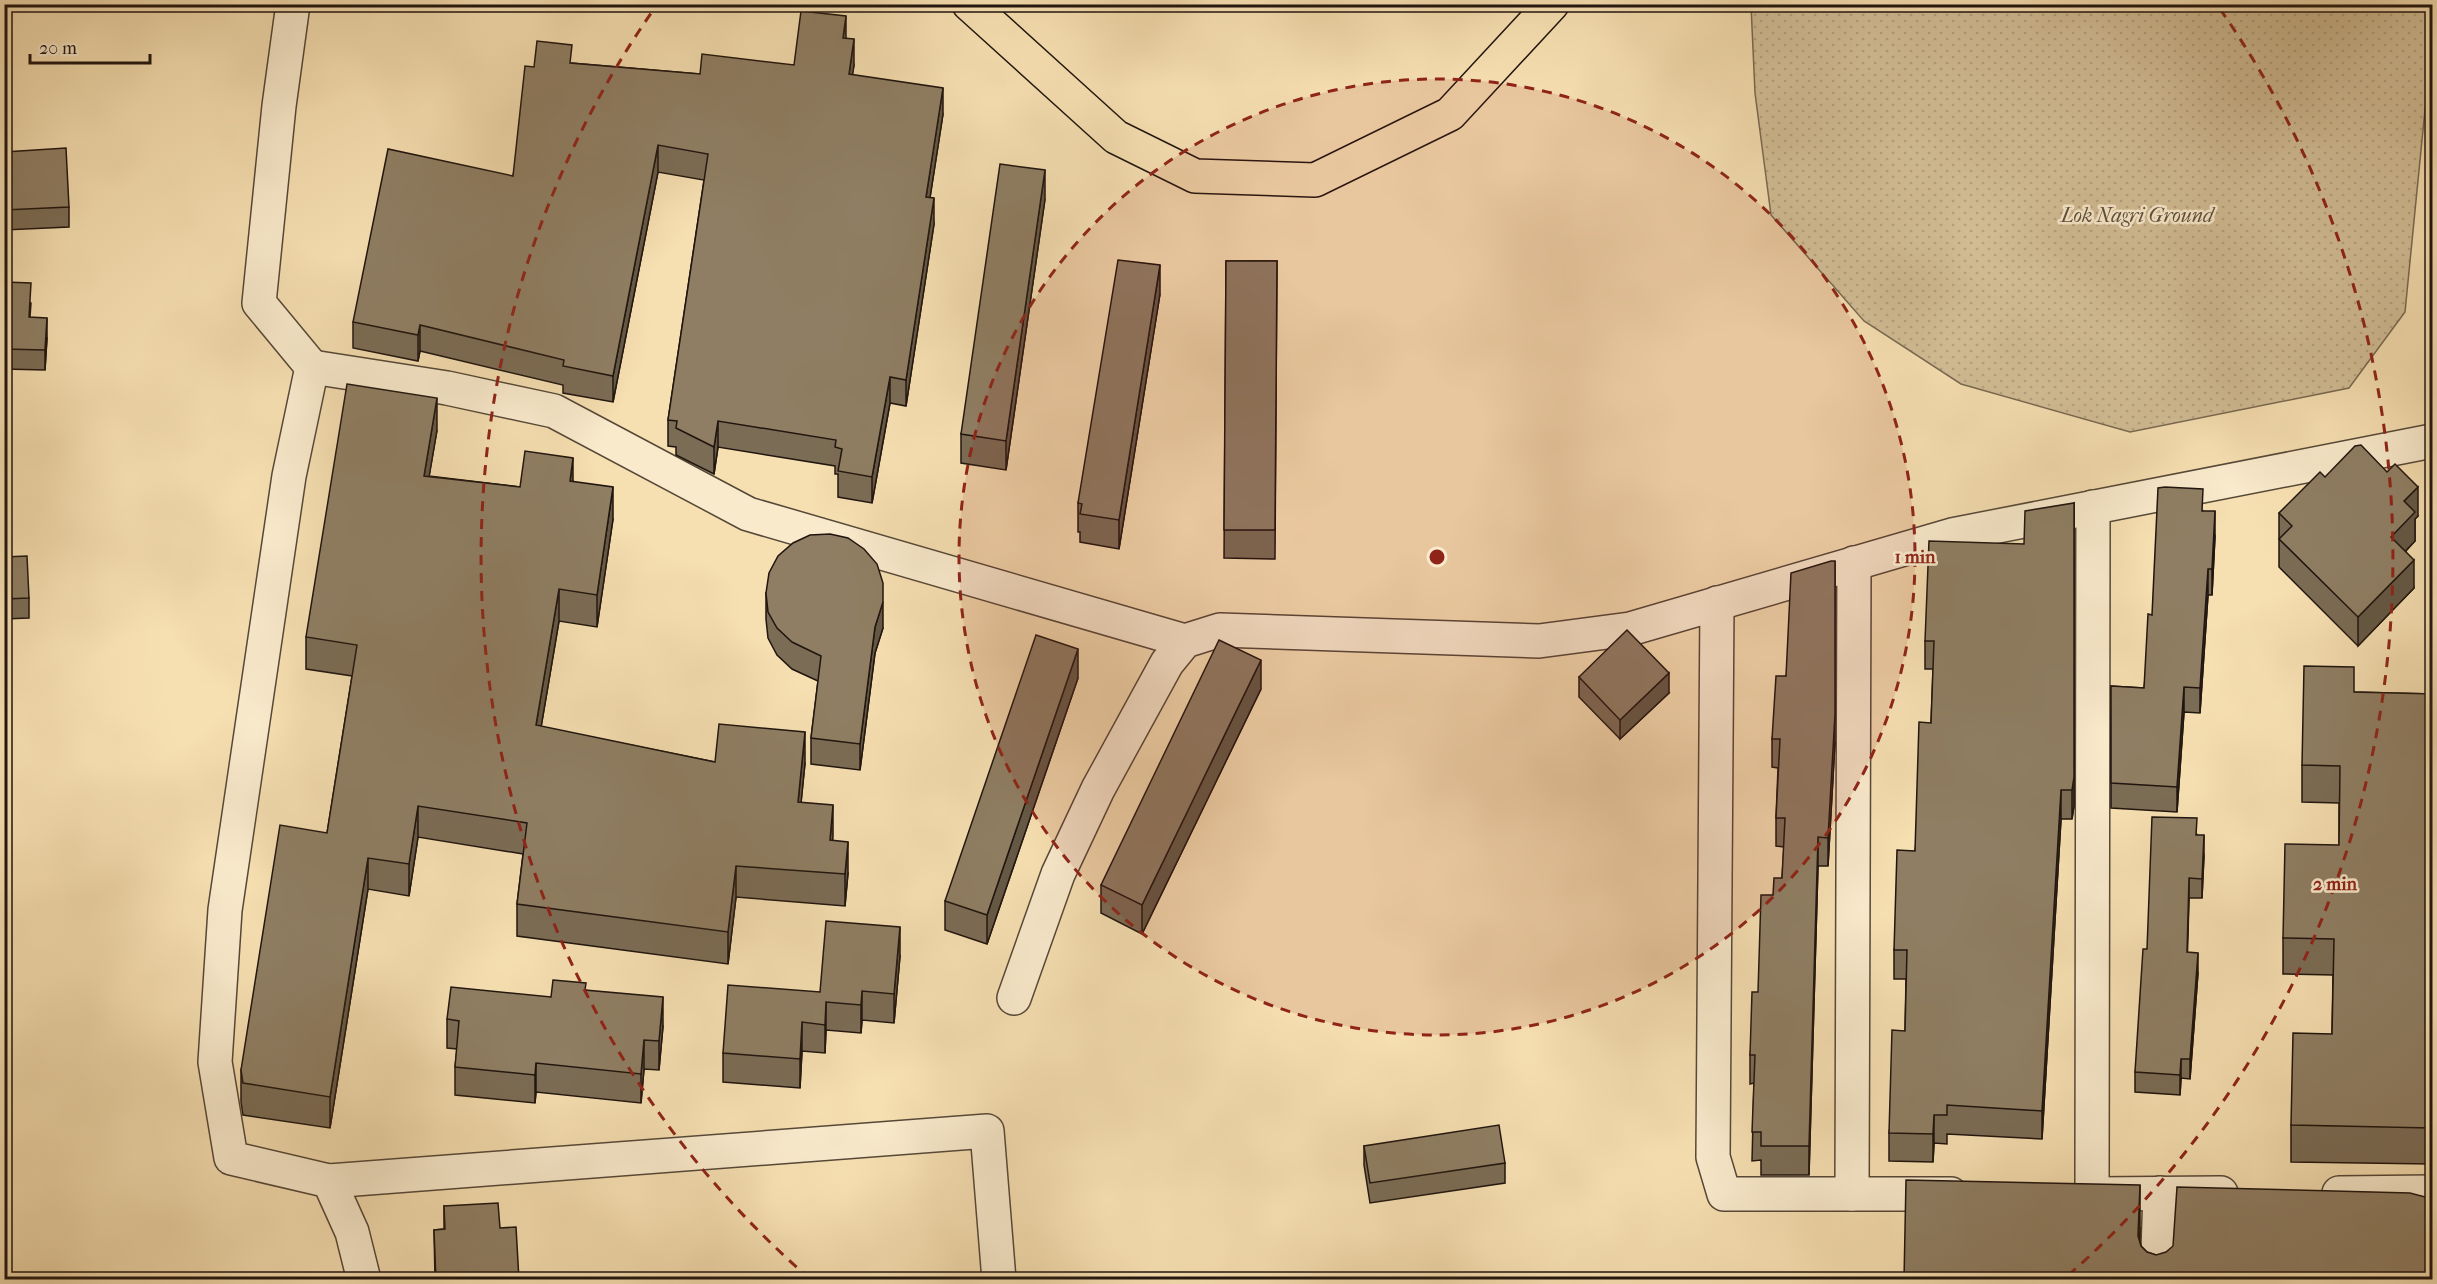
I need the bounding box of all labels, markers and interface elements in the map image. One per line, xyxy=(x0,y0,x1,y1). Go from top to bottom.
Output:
scale bar xyxy=(30,27,150,65)
text: 20 m xyxy=(39,38,77,59)
park label: Lok Nagri Ground xyxy=(2059,204,2216,227)
centre of rings xyxy=(1427,547,1447,567)
text: 1 min xyxy=(1894,547,1936,568)
text: 2 min xyxy=(2313,874,2357,895)

